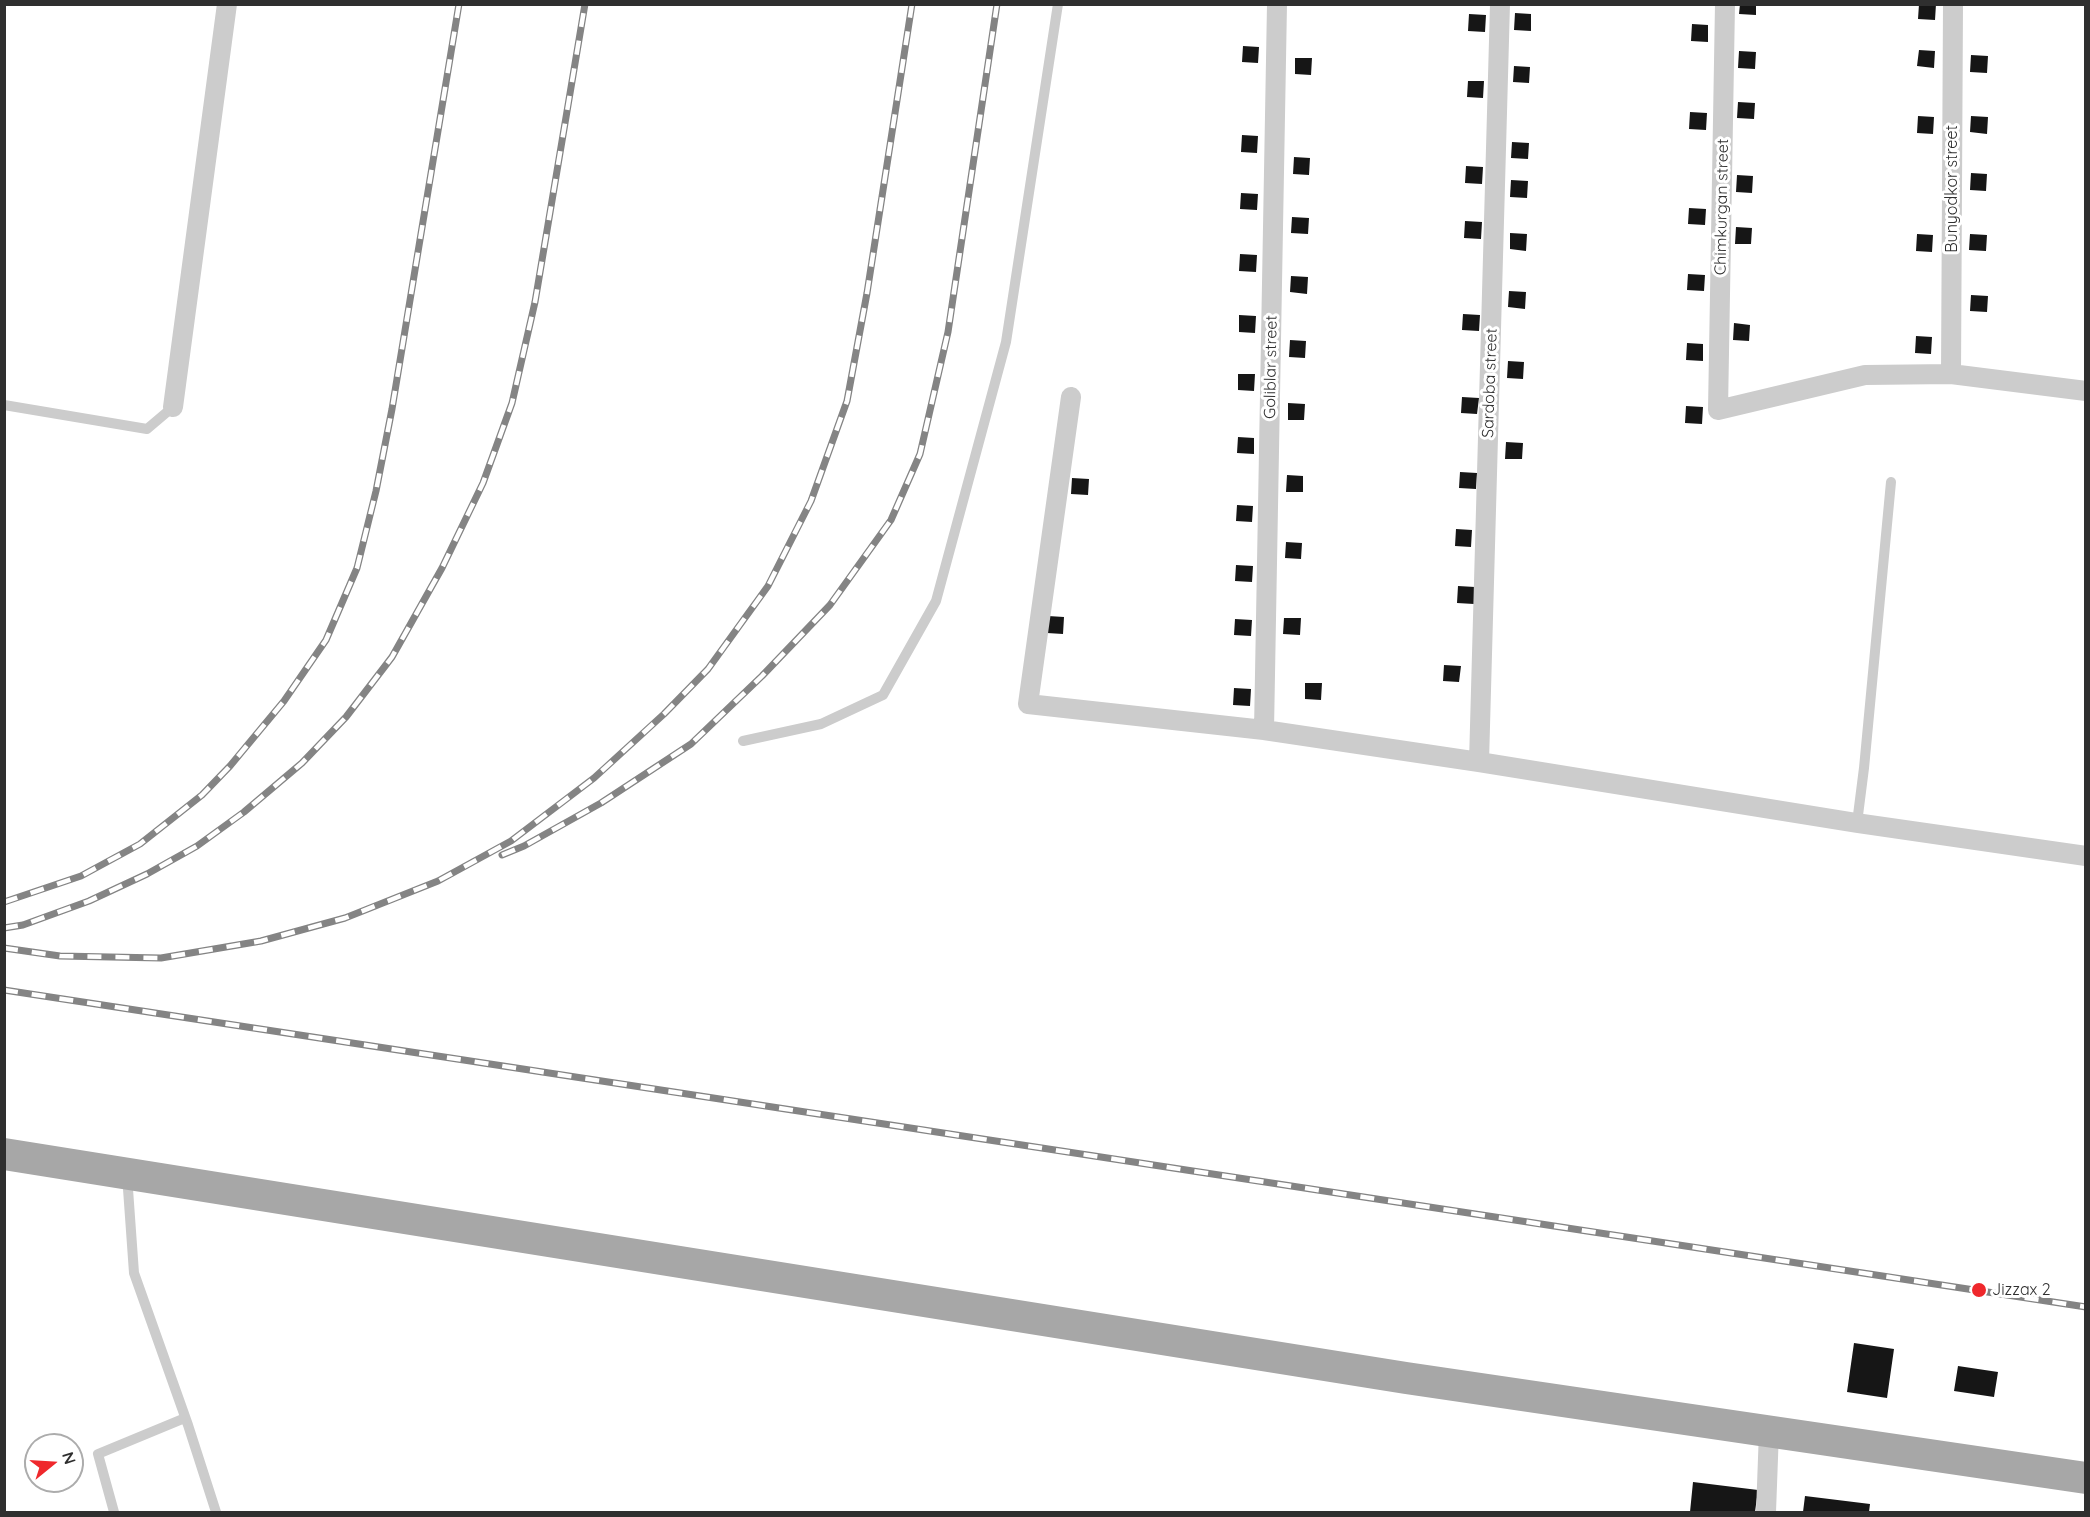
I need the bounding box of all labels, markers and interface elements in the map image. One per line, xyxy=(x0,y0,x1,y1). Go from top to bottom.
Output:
street label: Bunyodkor street xyxy=(1942,125,1962,253)
street label: Chimkurgan street xyxy=(1711,139,1733,275)
street label: Goliblar street xyxy=(1260,315,1282,419)
street label: Sardoba street xyxy=(1478,328,1502,438)
place label: Jizzax 2 xyxy=(1992,1280,2051,1300)
marker: Jizzax 2 xyxy=(1970,1281,1988,1299)
north arrow xyxy=(24,1433,84,1493)
text: N xyxy=(58,1449,81,1467)

